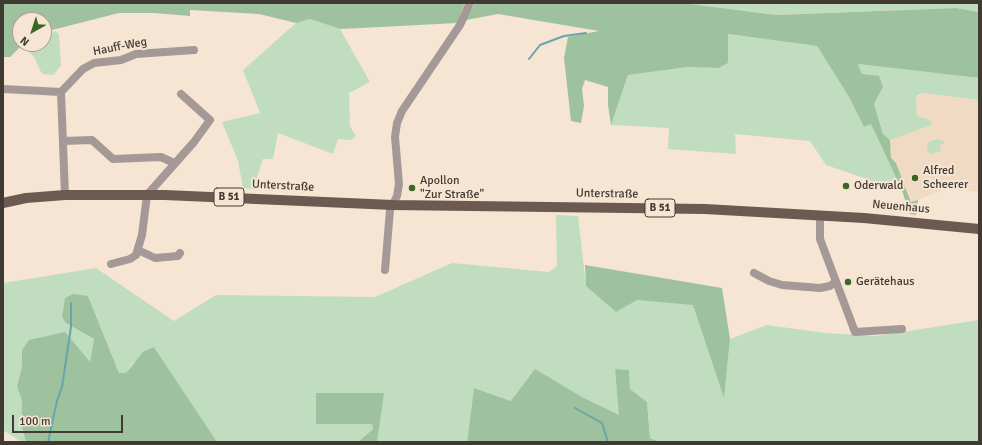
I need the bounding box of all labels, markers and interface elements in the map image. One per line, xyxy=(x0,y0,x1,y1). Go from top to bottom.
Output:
north arrow xyxy=(12,12,52,52)
text: N xyxy=(18,33,32,48)
street label: Hauff-Weg xyxy=(92,35,148,59)
place label: Alfred Scheerer xyxy=(923,164,968,192)
marker: Alfred Scheerer xyxy=(910,173,920,183)
place label: Apollon "Zur Straße" xyxy=(420,174,484,202)
street label: Unterstraße xyxy=(251,177,315,195)
place label: Oderwald xyxy=(854,179,903,193)
marker: Oderwald xyxy=(841,181,851,191)
marker: Apollon "Zur Straße" xyxy=(407,183,417,193)
street label: Unterstraße xyxy=(576,186,638,202)
road number: B 51 xyxy=(214,188,244,206)
street label: Neuenhaus xyxy=(872,197,930,217)
road number: B 51 xyxy=(645,199,675,217)
place label: Gerätehaus xyxy=(856,275,915,289)
marker: Gerätehaus xyxy=(843,277,853,287)
scale bar xyxy=(14,407,125,433)
text: 100 m xyxy=(19,414,51,429)

